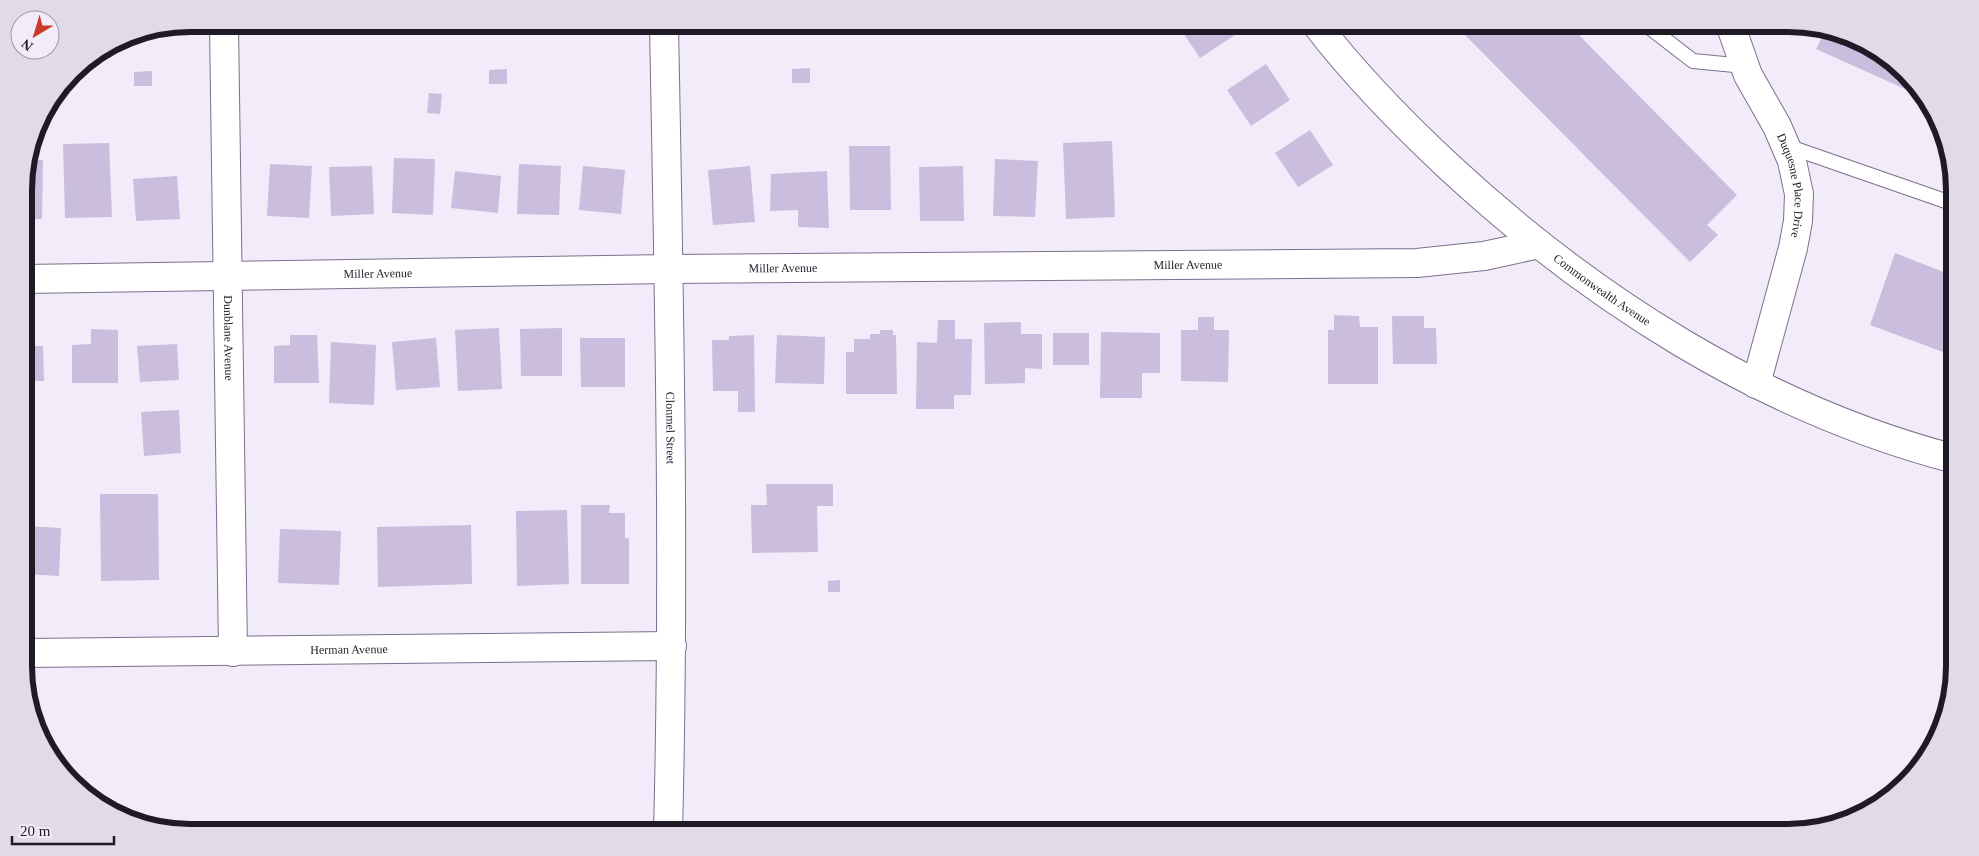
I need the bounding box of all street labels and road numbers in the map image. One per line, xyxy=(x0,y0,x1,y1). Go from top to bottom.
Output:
street label: Duquesne Place Drive xyxy=(1774,131,1806,239)
street label: Commonwealth Avenue xyxy=(1551,251,1653,329)
street label: Miller Avenue xyxy=(1153,258,1222,272)
street label: Miller Avenue xyxy=(748,261,817,275)
street label: Miller Avenue xyxy=(343,266,412,281)
street label: Dunblane Avenue xyxy=(221,295,236,381)
street label: Clonmel Street xyxy=(663,392,678,465)
street label: Herman Avenue xyxy=(310,642,388,657)

